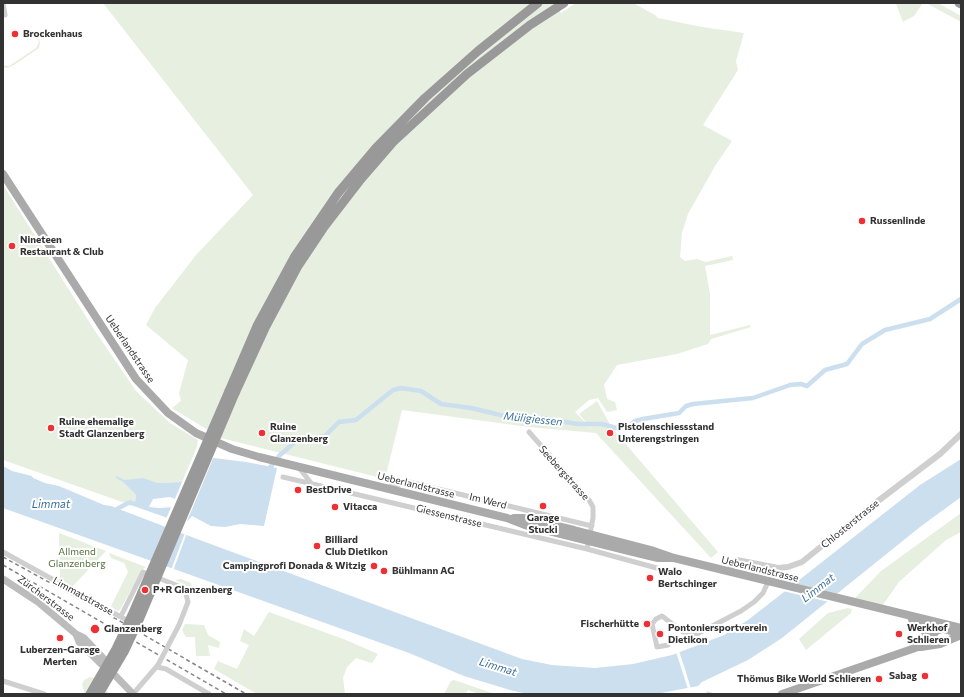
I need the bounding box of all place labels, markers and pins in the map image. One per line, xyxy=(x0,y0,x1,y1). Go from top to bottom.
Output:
place label: Brockenhaus xyxy=(23,28,82,40)
marker: Brockenhaus xyxy=(10,29,20,39)
place label: Russenlinde xyxy=(870,215,925,227)
marker: Russenlinde xyxy=(857,216,867,226)
place label: Nineteen Restaurant & Club xyxy=(20,234,104,258)
marker: Nineteen Restaurant & Club xyxy=(7,241,17,251)
place label: Ruine ehemalige Stadt Glanzenberg xyxy=(59,416,144,440)
place label: Ruine Glanzenberg xyxy=(270,421,328,444)
place label: Pistolenschiessstand Unterengstringen xyxy=(618,421,714,444)
marker: Ruine ehemalige Stadt Glanzenberg xyxy=(46,423,56,433)
marker: Ruine Glanzenberg xyxy=(257,428,267,438)
marker: Pistolenschiessstand Unterengstringen xyxy=(605,428,615,438)
place label: BestDrive xyxy=(306,484,351,496)
marker: BestDrive xyxy=(293,485,303,495)
place label: Vitacca xyxy=(343,501,377,513)
marker: Garage Stucki xyxy=(538,501,548,511)
marker: Vitacca xyxy=(330,502,340,512)
place label: Garage Stucki xyxy=(527,512,559,536)
place label: Billiard Club Dietikon xyxy=(325,534,388,558)
marker: Billiard Club Dietikon xyxy=(312,541,322,551)
place label: Campingprofi Donada & Witzig xyxy=(223,560,366,572)
marker: Campingprofi Donada & Witzig xyxy=(369,561,379,571)
place label: Bühlmann AG xyxy=(392,565,454,577)
marker: Bühlmann AG xyxy=(379,566,389,576)
place label: Walo Bertschinger xyxy=(658,566,717,590)
marker: Walo Bertschinger xyxy=(645,573,655,583)
place label: P+R Glanzenberg xyxy=(153,584,232,596)
marker: P+R Glanzenberg xyxy=(140,585,150,595)
place label: Fischerhütte xyxy=(581,618,639,630)
marker: Fischerhütte xyxy=(642,619,652,629)
place label: Pontoniersportverein Dietikon xyxy=(668,622,767,646)
place label: Werkhof Schlieren xyxy=(907,622,949,646)
marker: Glanzenberg xyxy=(89,623,101,635)
place label: Glanzenberg xyxy=(104,623,162,635)
marker: Pontoniersportverein Dietikon xyxy=(655,629,665,639)
marker: Werkhof Schlieren xyxy=(894,629,904,639)
marker: Luberzen-Garage Merten xyxy=(55,633,65,643)
place label: Luberzen-Garage Merten xyxy=(20,644,100,668)
place label: Sabag xyxy=(889,670,917,682)
marker: Sabag xyxy=(920,671,930,681)
place label: Thömus Bike World Schlieren xyxy=(737,673,871,685)
marker: Thömus Bike World Schlieren xyxy=(874,674,884,684)

